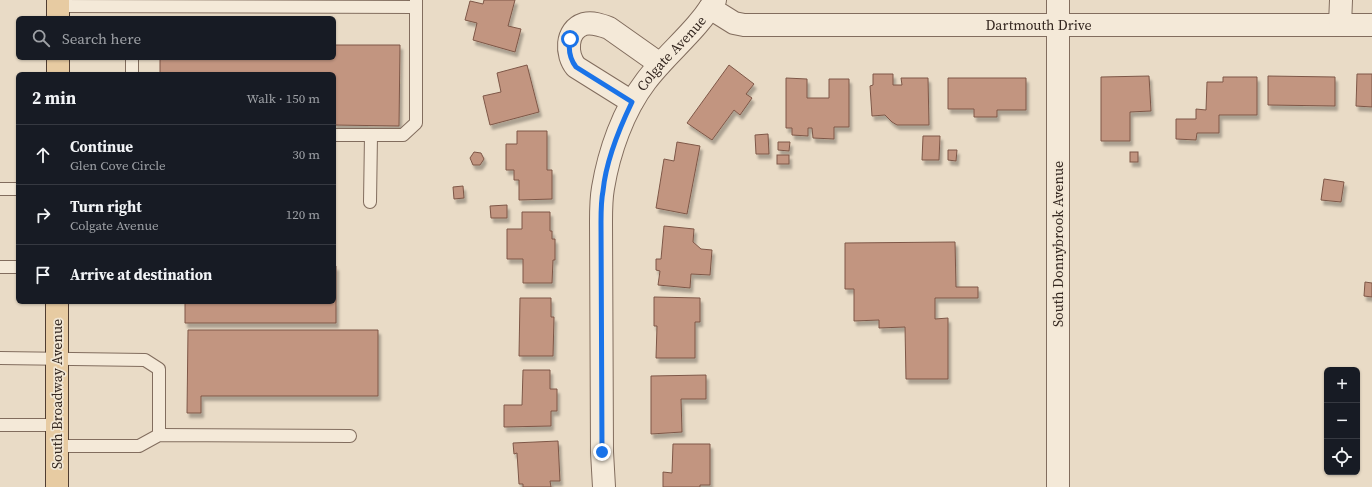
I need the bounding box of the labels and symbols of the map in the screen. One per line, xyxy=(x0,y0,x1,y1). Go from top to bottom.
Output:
street label: Colgate Avenue xyxy=(632,11,711,95)
street label: Dartmouth Drive xyxy=(985,15,1092,35)
route start xyxy=(561,30,579,48)
street label: South Donnybrook Avenue xyxy=(1048,161,1068,327)
street label: South Broadway Avenue xyxy=(47,319,67,469)
route end xyxy=(593,443,611,461)

